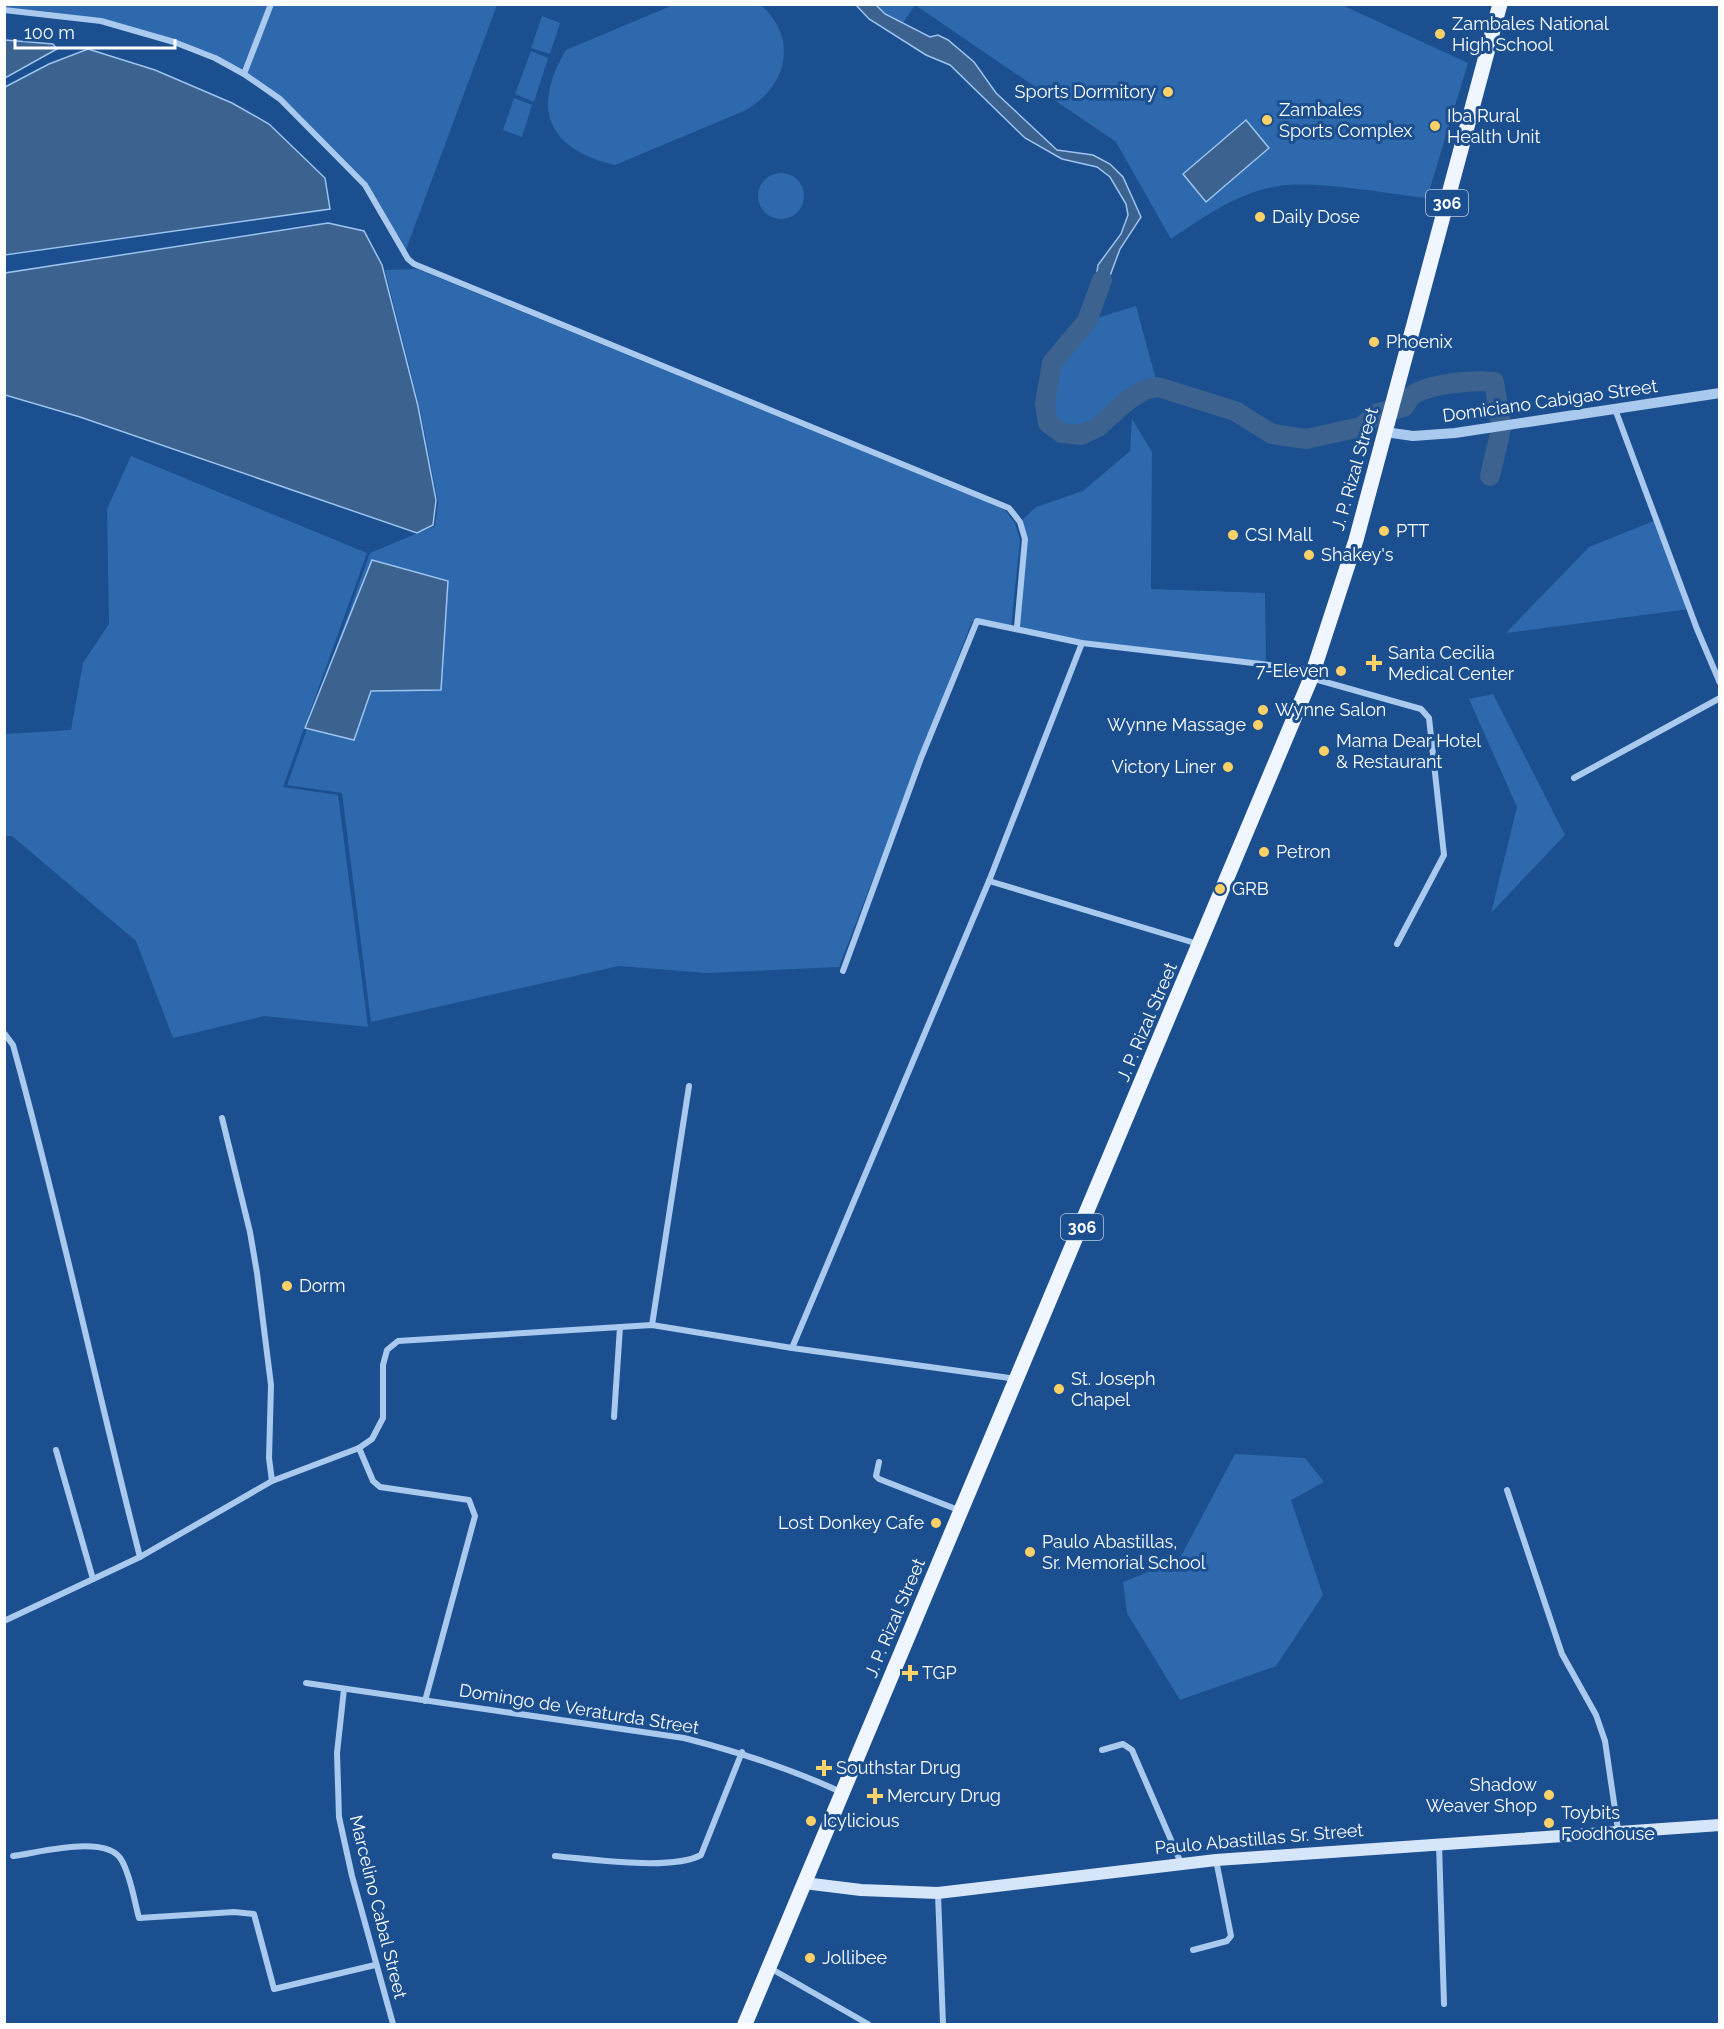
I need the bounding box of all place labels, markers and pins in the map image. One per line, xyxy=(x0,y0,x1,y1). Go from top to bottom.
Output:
place label: Zambales National High School xyxy=(1452,13,1609,55)
marker: Zambales National High School xyxy=(1433,27,1447,41)
place label: Sports Dormitory xyxy=(1015,81,1156,102)
marker: Sports Dormitory xyxy=(1161,85,1175,99)
place label: Zambales Sports Complex xyxy=(1279,99,1412,141)
place label: Iba Rural Health Unit xyxy=(1447,105,1540,147)
marker: Zambales Sports Complex xyxy=(1260,113,1274,127)
marker: Iba Rural Health Unit xyxy=(1428,119,1442,133)
place label: Daily Dose xyxy=(1272,206,1360,227)
marker: Daily Dose xyxy=(1253,210,1267,224)
place label: Phoenix xyxy=(1386,331,1452,352)
marker: Phoenix xyxy=(1367,335,1381,349)
place label: PTT xyxy=(1396,520,1429,541)
place label: CSI Mall xyxy=(1245,524,1313,545)
marker: PTT xyxy=(1377,524,1391,538)
marker: CSI Mall xyxy=(1226,528,1240,542)
place label: Shakey's xyxy=(1321,544,1394,565)
marker: Shakey's xyxy=(1302,548,1316,562)
place label: Santa Cecilia Medical Center xyxy=(1388,642,1515,684)
marker: Santa Cecilia Medical Center xyxy=(1365,654,1383,672)
place label: 7-Eleven xyxy=(1256,660,1329,681)
marker: 7-Eleven xyxy=(1334,664,1348,678)
place label: Wynne Salon xyxy=(1275,699,1386,720)
marker: Wynne Salon xyxy=(1256,703,1270,717)
place label: Wynne Massage xyxy=(1107,714,1246,735)
marker: Wynne Massage xyxy=(1251,718,1265,732)
place label: Mama Dear Hotel & Restaurant xyxy=(1336,730,1481,772)
marker: Mama Dear Hotel & Restaurant xyxy=(1317,744,1331,758)
place label: Victory Liner xyxy=(1111,756,1217,777)
marker: Victory Liner xyxy=(1221,760,1235,774)
place label: Petron xyxy=(1276,841,1331,862)
marker: Petron xyxy=(1257,845,1271,859)
place label: GRB xyxy=(1232,878,1269,899)
marker: GRB xyxy=(1213,882,1227,896)
place label: Dorm xyxy=(299,1275,345,1296)
marker: Dorm xyxy=(280,1279,294,1293)
place label: St. Joseph Chapel xyxy=(1071,1368,1155,1410)
marker: St. Joseph Chapel xyxy=(1052,1382,1066,1396)
place label: Lost Donkey Cafe xyxy=(778,1512,924,1533)
marker: Lost Donkey Cafe xyxy=(929,1516,943,1530)
place label: Paulo Abastillas, Sr. Memorial School xyxy=(1042,1531,1206,1573)
marker: Paulo Abastillas, Sr. Memorial School xyxy=(1023,1545,1037,1559)
place label: TGP xyxy=(922,1662,957,1683)
marker: TGP xyxy=(903,1666,917,1680)
place label: Southstar Drug xyxy=(836,1757,961,1778)
marker: Southstar Drug xyxy=(817,1761,831,1775)
place label: Shadow Weaver Shop xyxy=(1426,1774,1537,1816)
place label: Mercury Drug xyxy=(887,1785,1001,1806)
marker: Shadow Weaver Shop xyxy=(1542,1788,1556,1802)
marker: Mercury Drug xyxy=(868,1789,882,1803)
place label: Toybits Foodhouse xyxy=(1561,1802,1655,1844)
place label: Icylicious xyxy=(823,1810,900,1831)
marker: Icylicious xyxy=(804,1814,818,1828)
marker: Toybits Foodhouse xyxy=(1542,1816,1556,1830)
place label: Jollibee xyxy=(822,1947,888,1968)
marker: Jollibee xyxy=(803,1951,817,1965)

